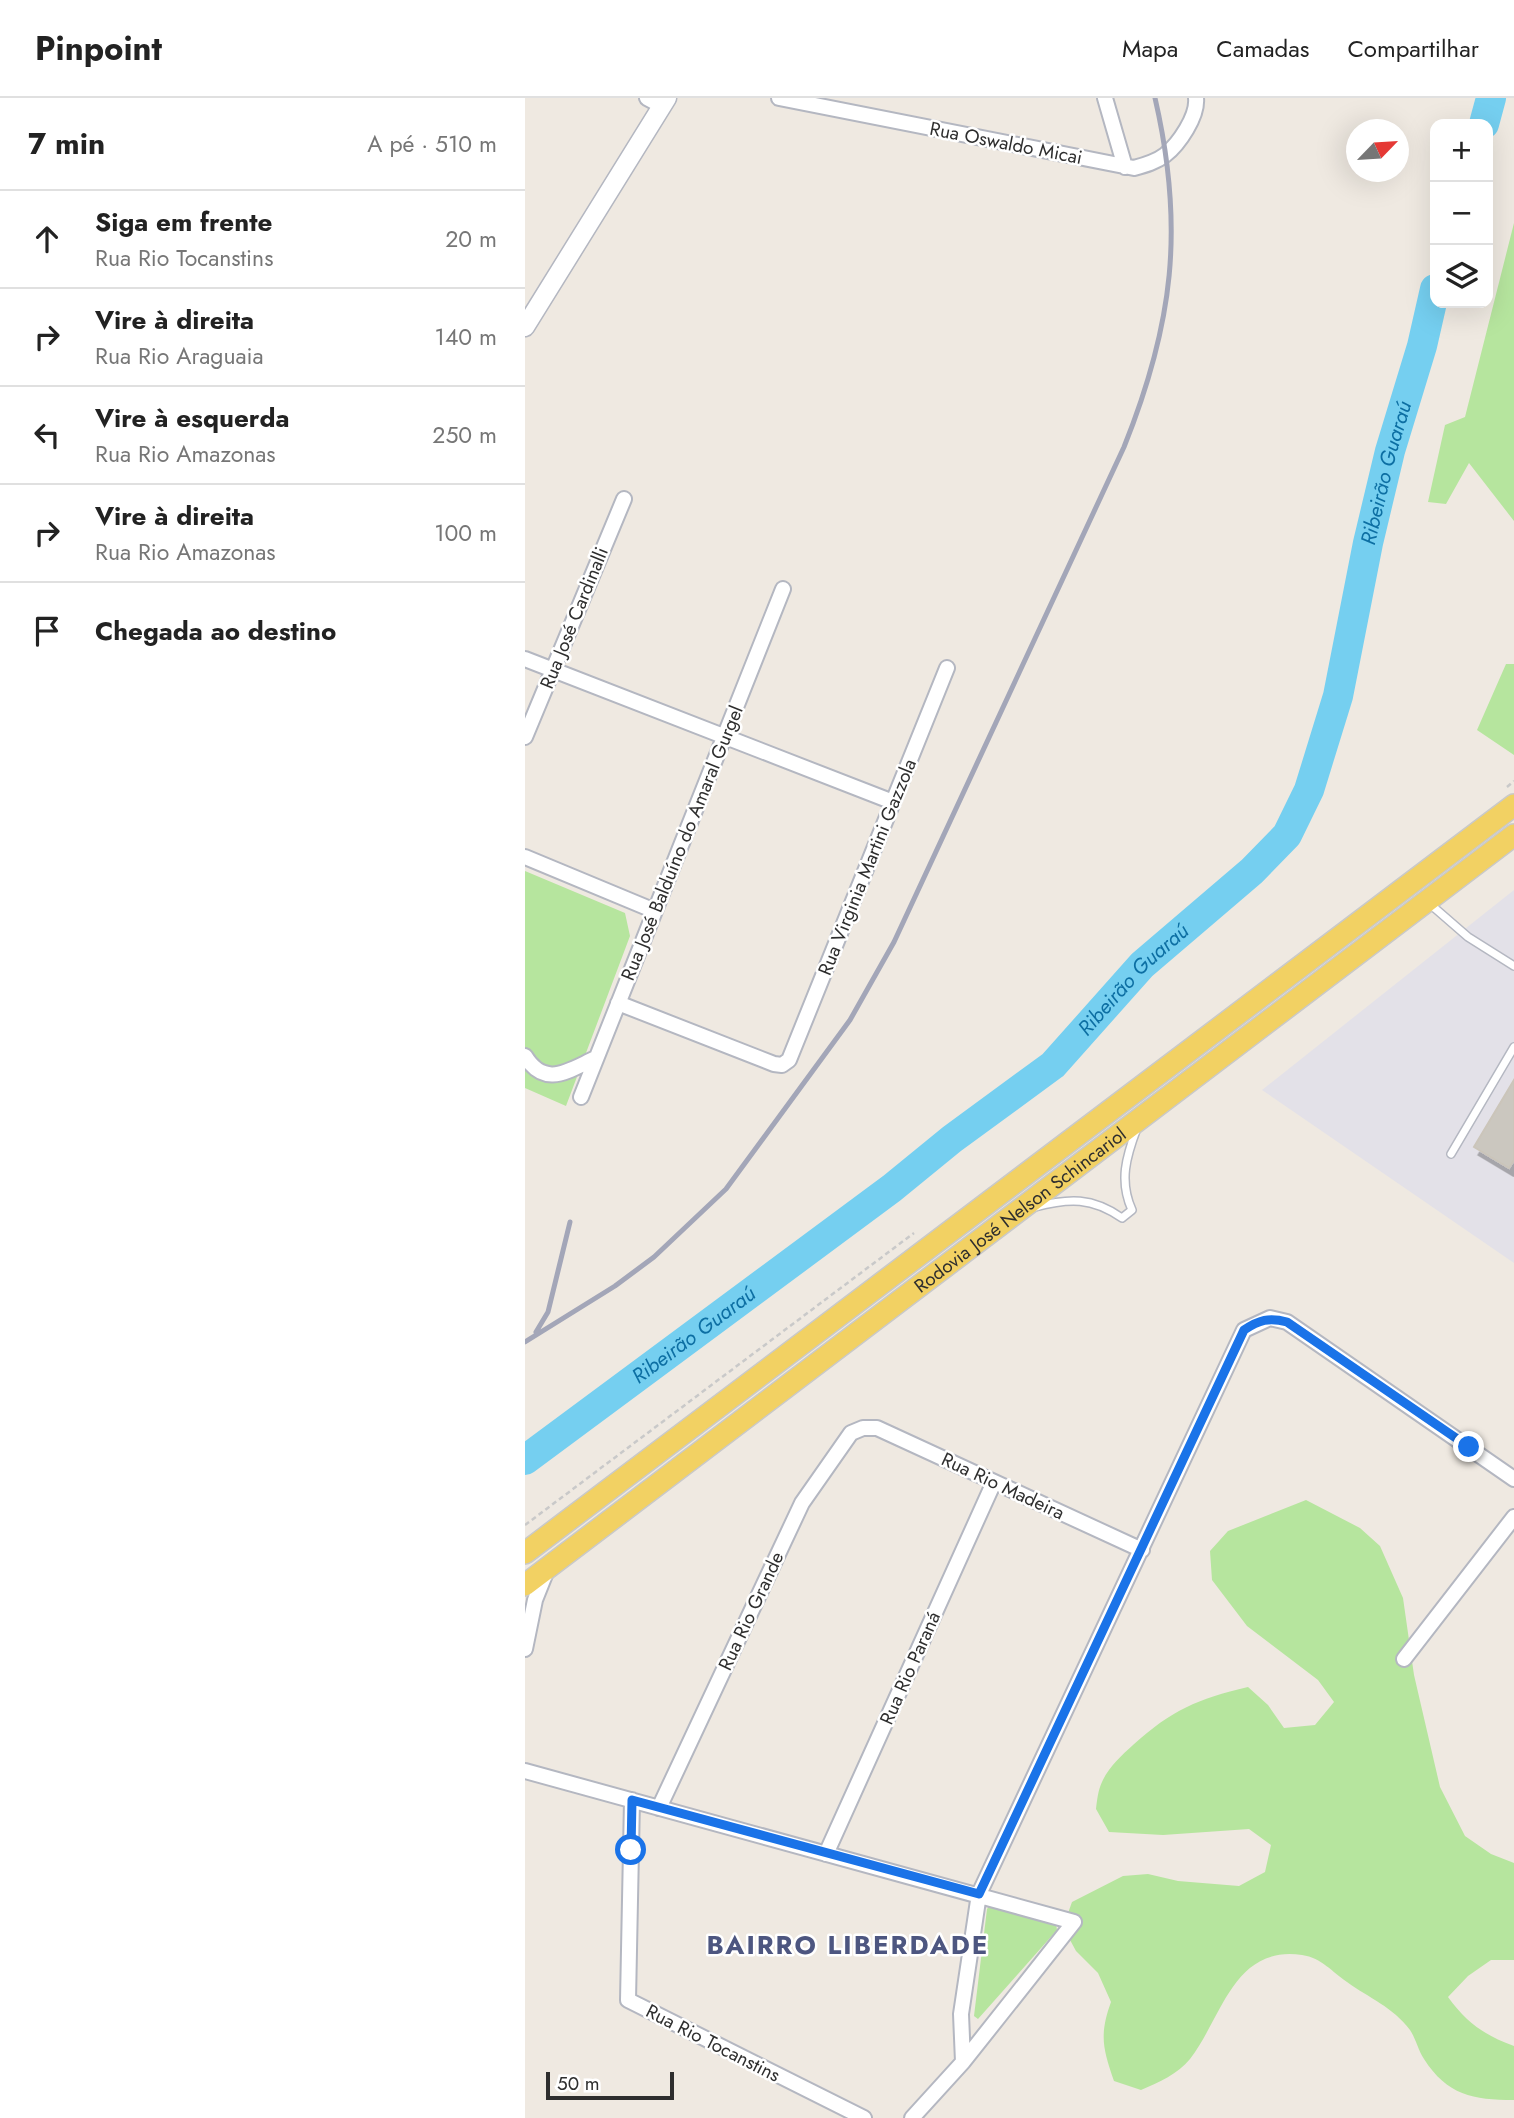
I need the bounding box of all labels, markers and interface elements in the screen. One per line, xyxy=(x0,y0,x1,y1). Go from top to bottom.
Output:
text: Pinpoint xyxy=(35,25,162,72)
text: Mapa xyxy=(1122,31,1178,66)
text: Camadas xyxy=(1216,31,1309,66)
text: Compartilhar xyxy=(1347,31,1479,66)
street label: Rua Oswaldo Micai xyxy=(927,115,1085,171)
north arrow xyxy=(1346,119,1409,182)
map controls xyxy=(1430,119,1493,308)
button: + xyxy=(1430,119,1493,182)
text: 7 min xyxy=(28,122,105,165)
text: A pé · 510 m xyxy=(367,127,497,161)
button: − xyxy=(1430,182,1493,245)
text: Siga em frente xyxy=(95,203,272,241)
icon: ahead xyxy=(28,220,66,258)
text: 20 m xyxy=(445,222,497,256)
text: Rua Rio Tocanstins xyxy=(95,241,273,275)
button: layers xyxy=(1430,245,1493,308)
text: Vire à direita xyxy=(95,301,254,339)
icon: right xyxy=(28,318,66,356)
text: 140 m xyxy=(435,320,497,354)
text: Rua Rio Araguaia xyxy=(95,339,264,373)
water label: Ribeirão Guaraú xyxy=(1353,397,1419,548)
text: Vire à esquerda xyxy=(95,399,290,437)
icon: left xyxy=(28,416,66,454)
text: 250 m xyxy=(432,418,497,452)
text: Rua Rio Amazonas xyxy=(95,437,276,471)
text: Vire à direita xyxy=(95,497,254,535)
icon: right xyxy=(28,514,66,552)
text: 100 m xyxy=(434,516,497,550)
text: Rua Rio Amazonas xyxy=(95,535,276,569)
street label: Rua José Cardinalli xyxy=(533,543,615,693)
icon: arrive xyxy=(28,612,66,650)
text: Chegada ao destino xyxy=(95,612,336,650)
street label: Rua José Balduíno do Amaral Gurgel xyxy=(614,701,750,985)
street label: Rua Virginia Martini Gazzola xyxy=(811,755,923,979)
water label: Ribeirão Guaraú xyxy=(1071,916,1196,1042)
street label: Rodovia José Nelson Schincariol xyxy=(908,1121,1131,1299)
water label: Ribeirão Guaraú xyxy=(625,1279,762,1391)
route end xyxy=(1453,1431,1484,1462)
street label: Rua Rio Madeira xyxy=(937,1446,1069,1526)
street label: Rua Rio Grande xyxy=(712,1547,790,1675)
street label: Rua Rio Paraná xyxy=(873,1607,947,1729)
route start xyxy=(615,1834,646,1865)
district label: BAIRRO LIBERDADE xyxy=(706,1926,990,1964)
street label: Rua Rio Tocanstins xyxy=(641,1998,785,2089)
scale bar xyxy=(546,2069,674,2101)
text: 50 m xyxy=(557,2070,600,2097)

